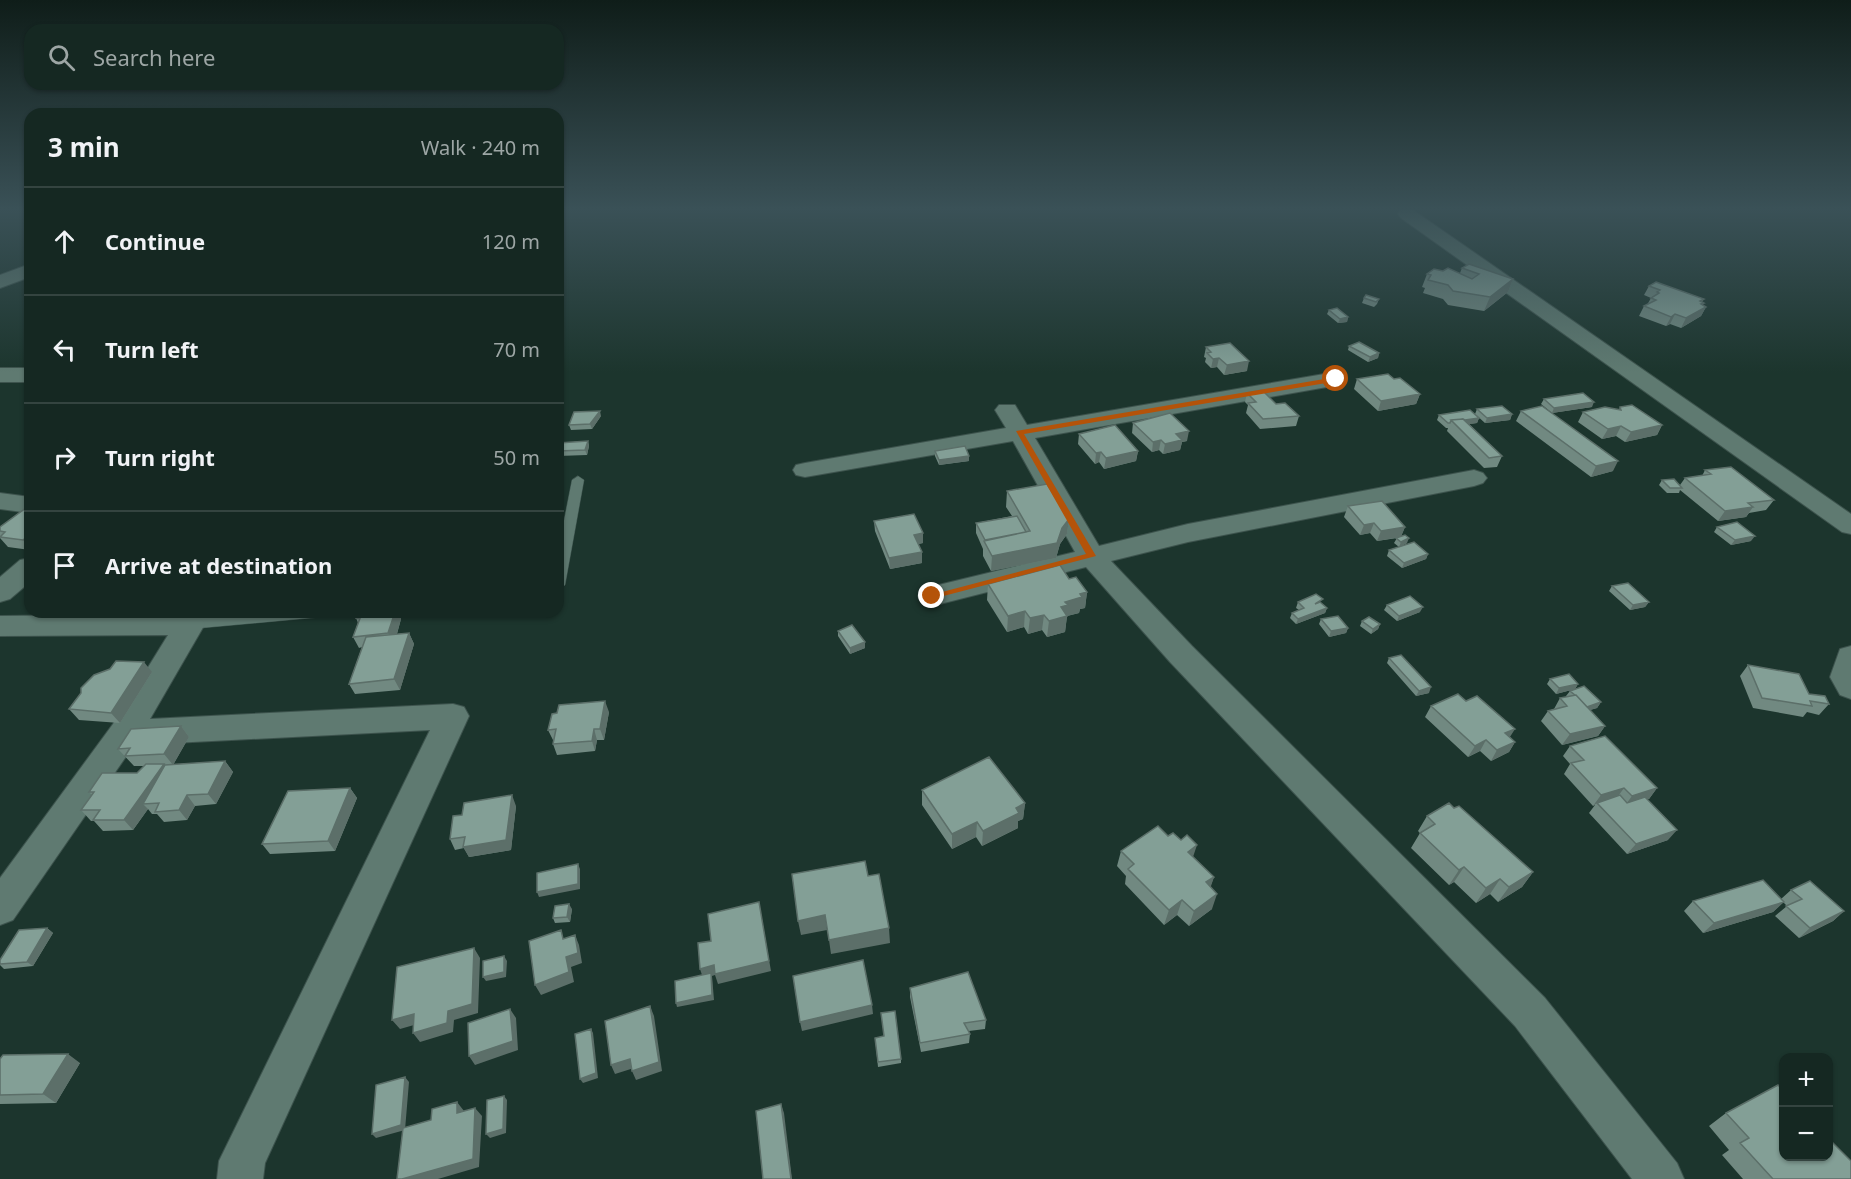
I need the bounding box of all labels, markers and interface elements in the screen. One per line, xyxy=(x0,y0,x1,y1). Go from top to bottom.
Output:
search box xyxy=(24,24,564,90)
icon: search xyxy=(45,41,78,74)
text: Search here xyxy=(93,42,215,72)
text: 3 min xyxy=(48,129,120,165)
text: Walk · 240 m xyxy=(421,134,540,161)
icon: ahead xyxy=(48,225,81,258)
text: Continue xyxy=(105,226,205,256)
text: 120 m xyxy=(482,228,540,255)
icon: left xyxy=(48,333,81,366)
text: Turn left xyxy=(105,334,199,364)
text: 70 m xyxy=(493,336,540,363)
route start xyxy=(1322,365,1348,391)
icon: right xyxy=(48,441,81,474)
text: Turn right xyxy=(105,442,215,472)
text: 50 m xyxy=(493,444,540,471)
icon: arrive xyxy=(48,549,81,582)
text: Arrive at destination xyxy=(105,550,332,580)
route end xyxy=(918,582,944,608)
map controls xyxy=(1779,1053,1833,1161)
button: + xyxy=(1779,1053,1833,1107)
button: − xyxy=(1779,1107,1833,1161)

